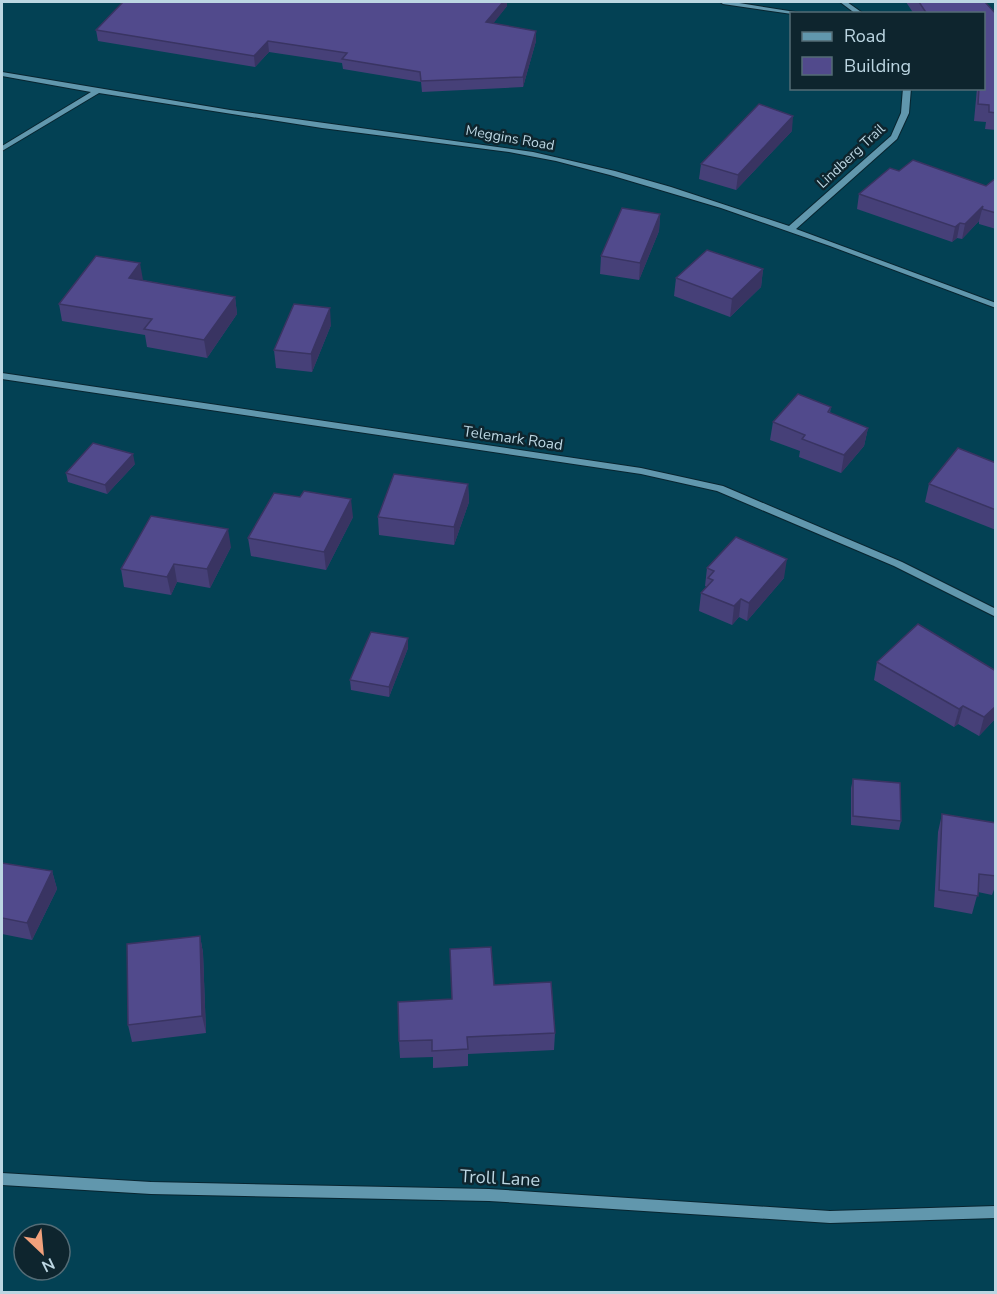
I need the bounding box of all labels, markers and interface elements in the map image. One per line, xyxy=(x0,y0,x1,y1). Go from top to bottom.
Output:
legend xyxy=(790,12,985,90)
text: Road xyxy=(844,24,886,48)
text: Building xyxy=(844,54,911,78)
street label: Lindberg Trail xyxy=(813,119,890,192)
street label: Meggins Road xyxy=(464,121,556,155)
street label: Telemark Road xyxy=(462,421,564,455)
street label: Troll Lane xyxy=(459,1164,541,1192)
north arrow xyxy=(12,1222,72,1282)
text: N xyxy=(38,1252,58,1277)

